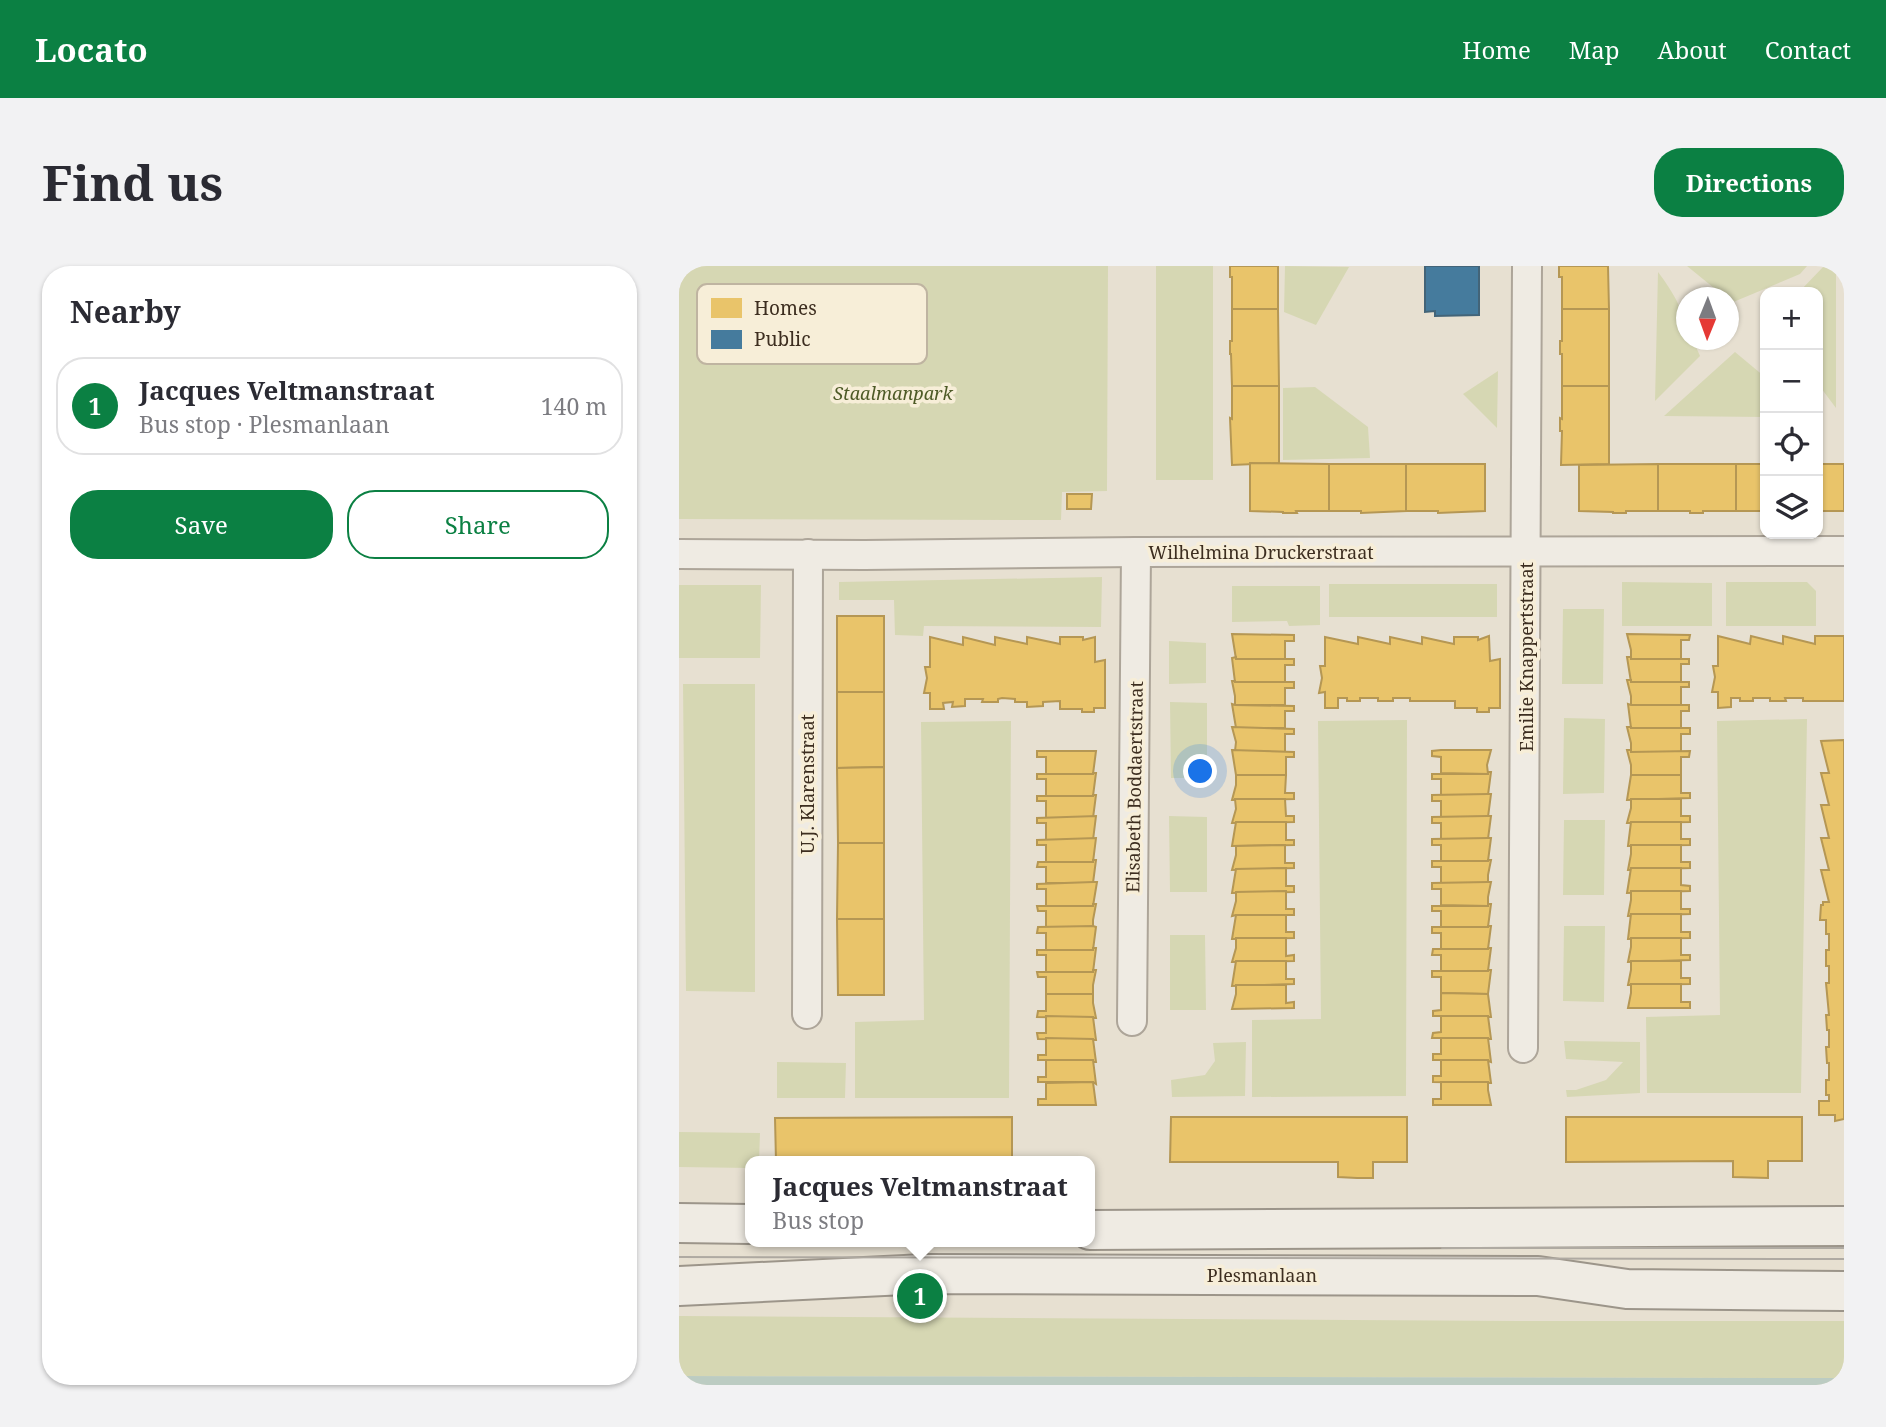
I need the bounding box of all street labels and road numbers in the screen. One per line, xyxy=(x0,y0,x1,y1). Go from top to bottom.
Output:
street label: Wilhelmina Druckerstraat xyxy=(1148,540,1374,564)
street label: Emilie Knappertstraat xyxy=(1514,562,1538,752)
street label: Elisabeth Boddaertstraat xyxy=(1120,681,1148,893)
street label: U.J. Klarenstraat xyxy=(795,714,819,854)
street label: Plesmanlaan xyxy=(1207,1263,1318,1287)

